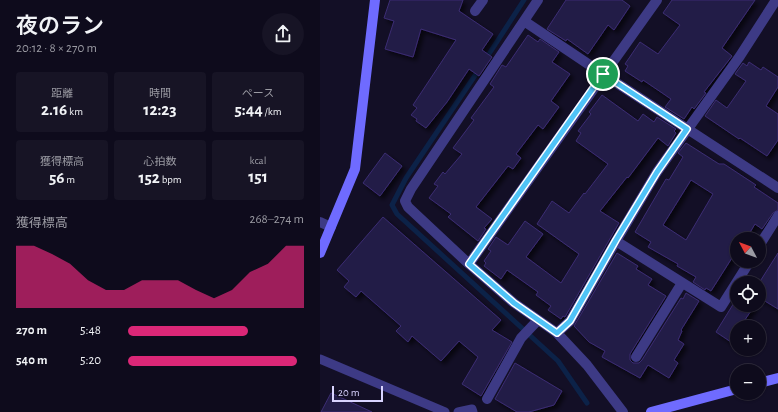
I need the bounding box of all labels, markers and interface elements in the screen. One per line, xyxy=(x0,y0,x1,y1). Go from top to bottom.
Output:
button: share xyxy=(262,13,304,55)
text: 夜のラン xyxy=(16,15,104,37)
text: 20:12 · 8 × 270 m xyxy=(16,42,97,55)
pin xyxy=(586,57,620,91)
icon: arrive xyxy=(592,63,614,85)
text: 距離 xyxy=(51,88,73,99)
text: 時間 xyxy=(149,88,171,99)
text: ペース xyxy=(242,88,274,99)
text: 2.16 xyxy=(41,101,67,118)
text: 12:23 xyxy=(143,101,177,118)
text: 5:44 xyxy=(234,101,263,118)
text: km xyxy=(67,106,83,117)
text: /km xyxy=(263,106,282,117)
text: kcal xyxy=(250,155,266,166)
text: 獲得標高 xyxy=(40,156,84,167)
text: 心拍数 xyxy=(144,156,177,167)
text: 151 xyxy=(248,168,268,185)
text: 56 xyxy=(49,169,64,186)
text: 152 xyxy=(138,169,160,186)
text: m xyxy=(64,174,75,185)
text: bpm xyxy=(160,174,182,185)
text: 268–274 m xyxy=(249,213,304,226)
text: 獲得標高 xyxy=(16,217,68,230)
north arrow xyxy=(730,232,766,268)
map controls xyxy=(730,232,766,400)
button: locate xyxy=(730,276,766,312)
button: + xyxy=(730,320,766,356)
text: 270 m xyxy=(16,324,47,337)
text: 5:48 xyxy=(80,324,101,337)
text: 540 m xyxy=(16,354,47,367)
text: 5:20 xyxy=(80,354,101,367)
button: − xyxy=(730,364,766,400)
scale bar xyxy=(332,384,383,403)
text: 20 m xyxy=(338,387,359,398)

